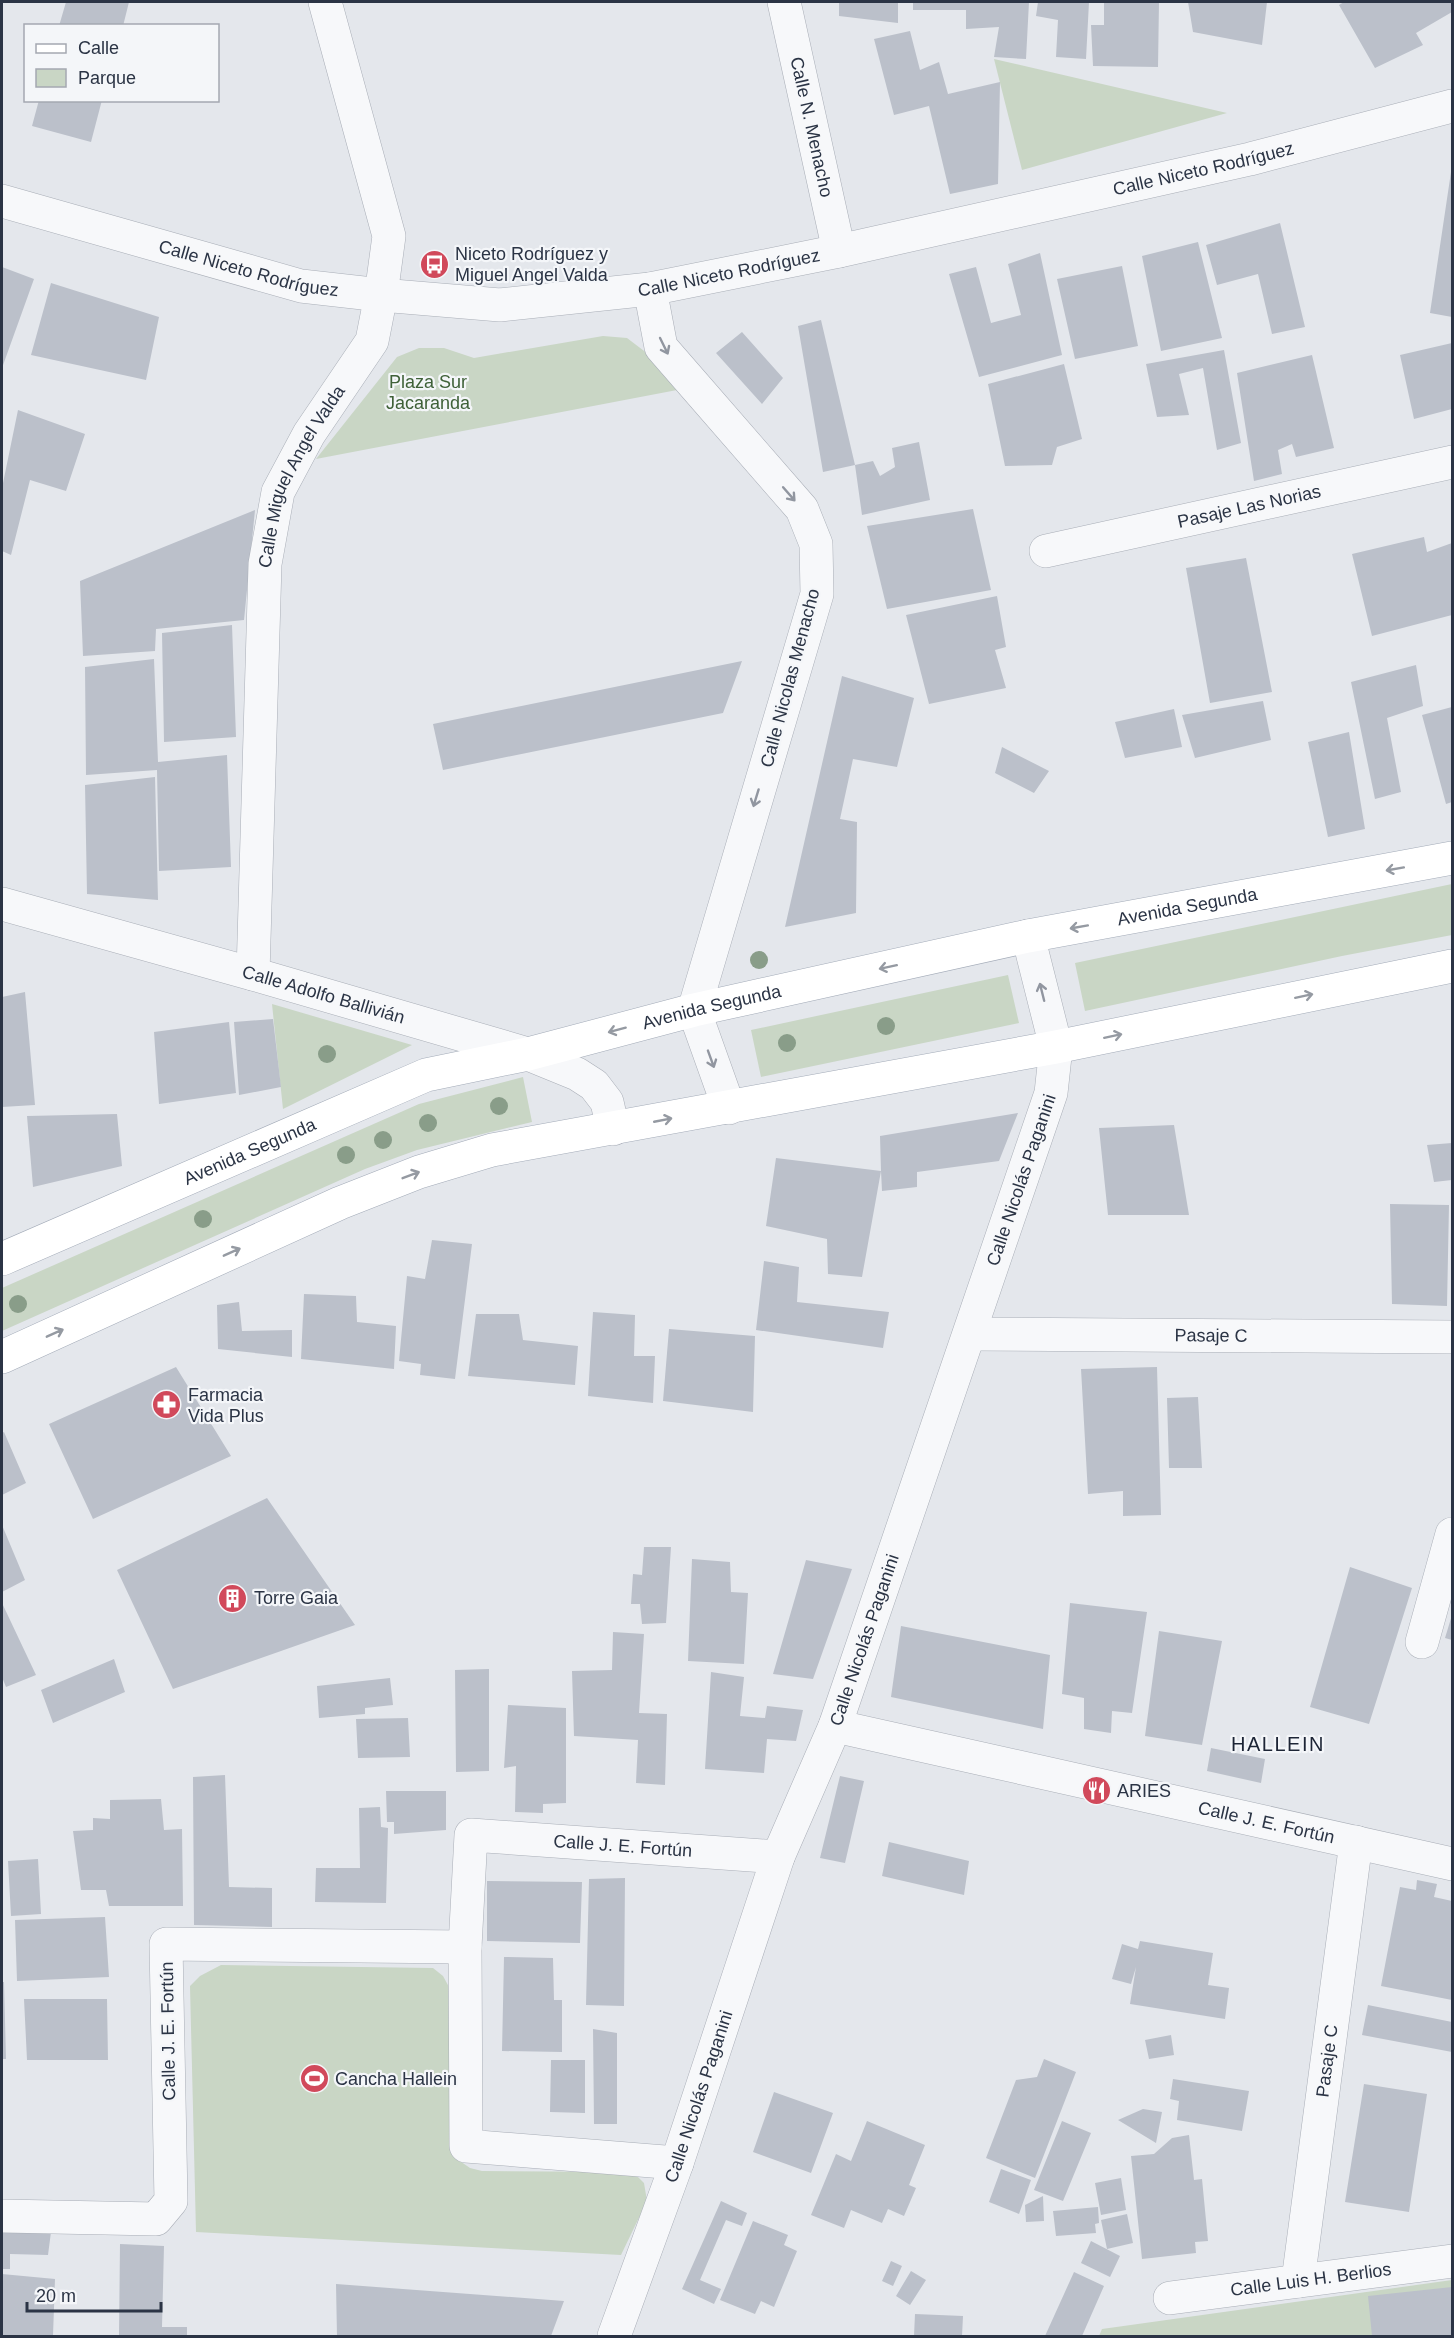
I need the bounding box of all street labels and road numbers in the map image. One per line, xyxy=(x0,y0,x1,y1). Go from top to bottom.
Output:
street label: Calle N. Menacho xyxy=(786,55,837,199)
street label: Calle Niceto Rodríguez xyxy=(1111,138,1296,199)
street label: Calle Niceto Rodríguez xyxy=(156,236,340,300)
street label: Calle Niceto Rodríguez xyxy=(637,245,822,300)
street label: Calle Miguel Angel Valda xyxy=(255,381,349,569)
street label: Pasaje Las Norias xyxy=(1176,481,1323,532)
street label: Calle Nicolas Menacho xyxy=(757,587,823,769)
street label: Avenida Segunda xyxy=(1116,884,1260,929)
street label: Calle Adolfo Ballivián xyxy=(240,961,407,1028)
street label: Avenida Segunda xyxy=(640,981,784,1033)
street label: Calle Nicolás Paganini xyxy=(983,1092,1060,1269)
street label: Avenida Segunda xyxy=(181,1114,320,1189)
street label: Pasaje C xyxy=(1174,1325,1248,1346)
street label: Calle Nicolás Paganini xyxy=(826,1552,903,1729)
street label: Calle J. E. Fortún xyxy=(1196,1798,1336,1847)
street label: Calle J. E. Fortún xyxy=(553,1831,693,1861)
street label: Calle J. E. Fortún xyxy=(157,1961,179,2101)
street label: Calle Nicolás Paganini xyxy=(661,2008,737,2185)
street label: Pasaje C xyxy=(1312,2023,1342,2098)
street label: Calle Luis H. Berlios xyxy=(1229,2259,1392,2300)

